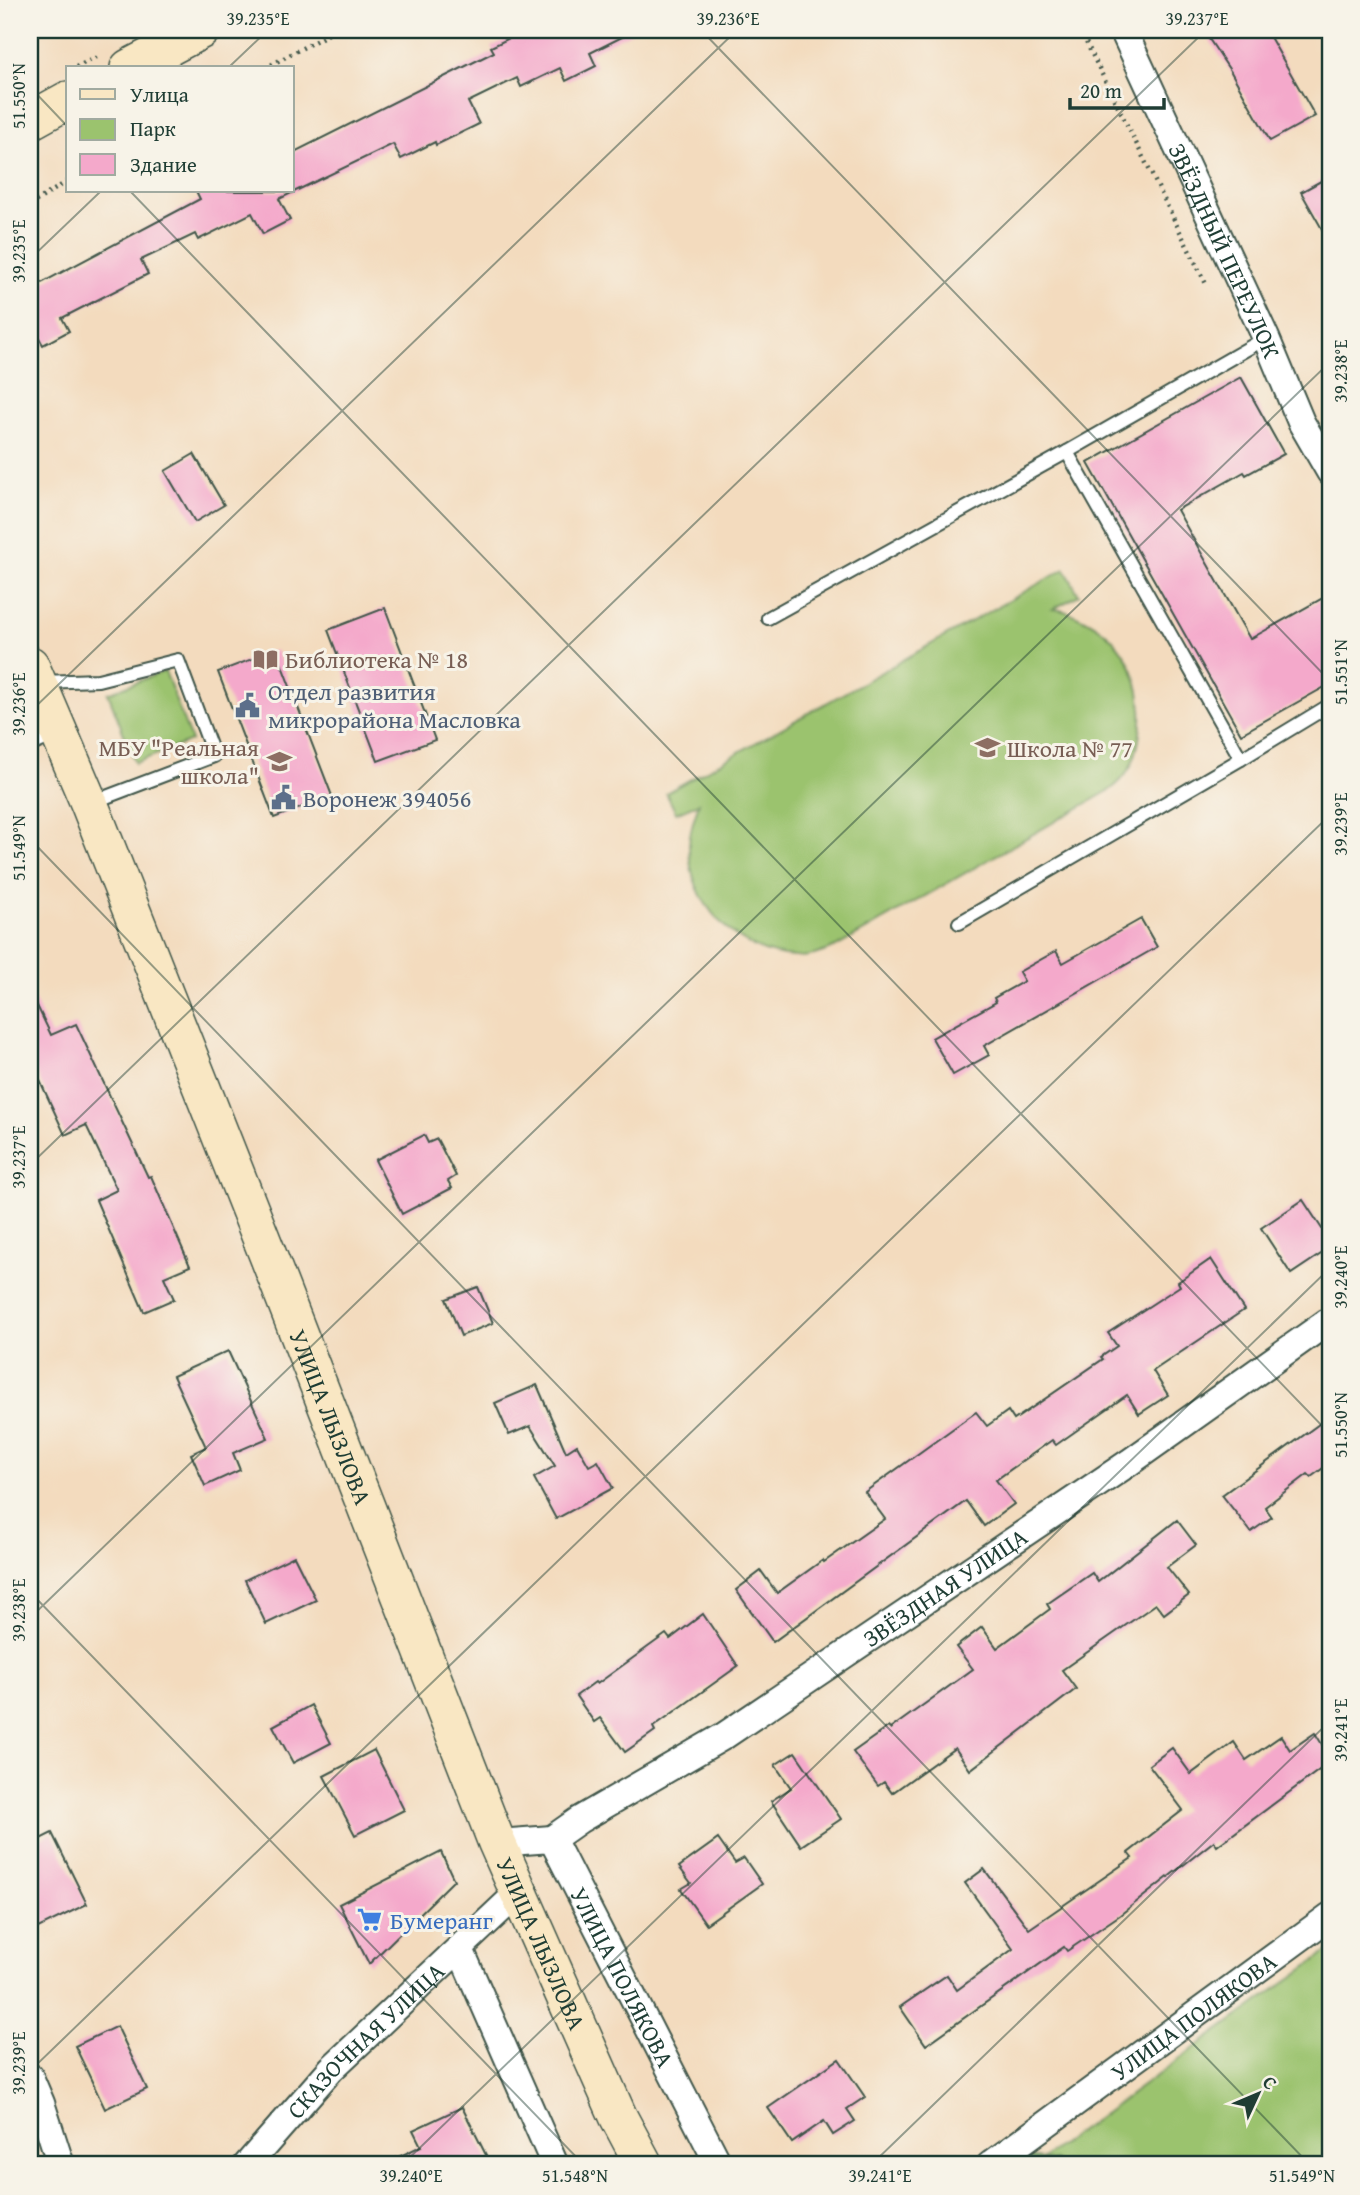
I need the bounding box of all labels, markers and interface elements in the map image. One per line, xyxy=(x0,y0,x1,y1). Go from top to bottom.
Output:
text: 39.235°E xyxy=(226,5,290,32)
text: 39.236°E xyxy=(696,5,760,32)
text: 39.237°E xyxy=(1165,5,1229,32)
text: 51.550°N xyxy=(5,63,32,129)
legend xyxy=(66,66,294,192)
scale bar xyxy=(1070,66,1164,110)
text: 20 m xyxy=(1080,75,1122,106)
text: Улица xyxy=(130,79,189,110)
text: Парк xyxy=(130,113,176,144)
street label: ЗВЁЗДНЫЙ ПЕРЕУЛОК xyxy=(1160,137,1290,364)
text: Здание xyxy=(130,149,197,180)
text: 39.235°E xyxy=(5,219,32,283)
text: 39.238°E xyxy=(1327,339,1354,403)
text: 51.551°N xyxy=(1327,639,1354,705)
place label: Библиотека № 18 xyxy=(285,642,468,677)
library icon: Библиотека № 18 xyxy=(251,645,279,673)
text: 39.236°E xyxy=(5,672,32,736)
place label: Отдел развития микрорайона Масловка xyxy=(268,674,521,737)
public building icon: Отдел развития микрорайона Масловка xyxy=(234,691,262,719)
place label: МБУ "Реальная школа" xyxy=(98,730,259,793)
place label: Школа № 77 xyxy=(1007,731,1133,766)
school or university icon: Школа № 77 xyxy=(973,734,1001,762)
school or university icon: МБУ "Реальная школа" xyxy=(265,747,293,775)
place label: Воронеж 394056 xyxy=(303,781,471,816)
public building icon: Воронеж 394056 xyxy=(269,784,297,812)
text: 39.239°E xyxy=(1327,792,1354,856)
text: 51.549°N xyxy=(5,815,32,881)
text: 39.237°E xyxy=(5,1125,32,1189)
text: 39.240°E xyxy=(1327,1245,1354,1309)
street label: УЛИЦА ЛЫЗЛОВА xyxy=(281,1324,381,1510)
text: 51.550°N xyxy=(1327,1392,1354,1458)
street label: ЗВЁЗДНАЯ УЛИЦА xyxy=(856,1519,1035,1655)
text: 39.238°E xyxy=(5,1578,32,1642)
text: 39.241°E xyxy=(1327,1698,1354,1762)
street label: УЛИЦА ЛЫЗЛОВА xyxy=(488,1851,595,2036)
street label: УЛИЦА ПОЛЯКОВА xyxy=(562,1881,684,2073)
place label: Бумеранг xyxy=(390,1903,493,1938)
supermarket icon: Бумеранг xyxy=(356,1906,384,1934)
street label: УЛИЦА ПОЛЯКОВА xyxy=(1103,1943,1284,2089)
street label: СКАЗОЧНАЯ УЛИЦА xyxy=(278,1954,452,2126)
text: 39.239°E xyxy=(5,2031,32,2095)
north arrow xyxy=(1224,2058,1294,2128)
text: С xyxy=(1256,2069,1284,2096)
text: 39.240°E xyxy=(379,2162,443,2189)
text: 51.548°N xyxy=(542,2162,608,2189)
text: 39.241°E xyxy=(848,2162,912,2189)
text: 51.549°N xyxy=(1269,2162,1335,2189)

